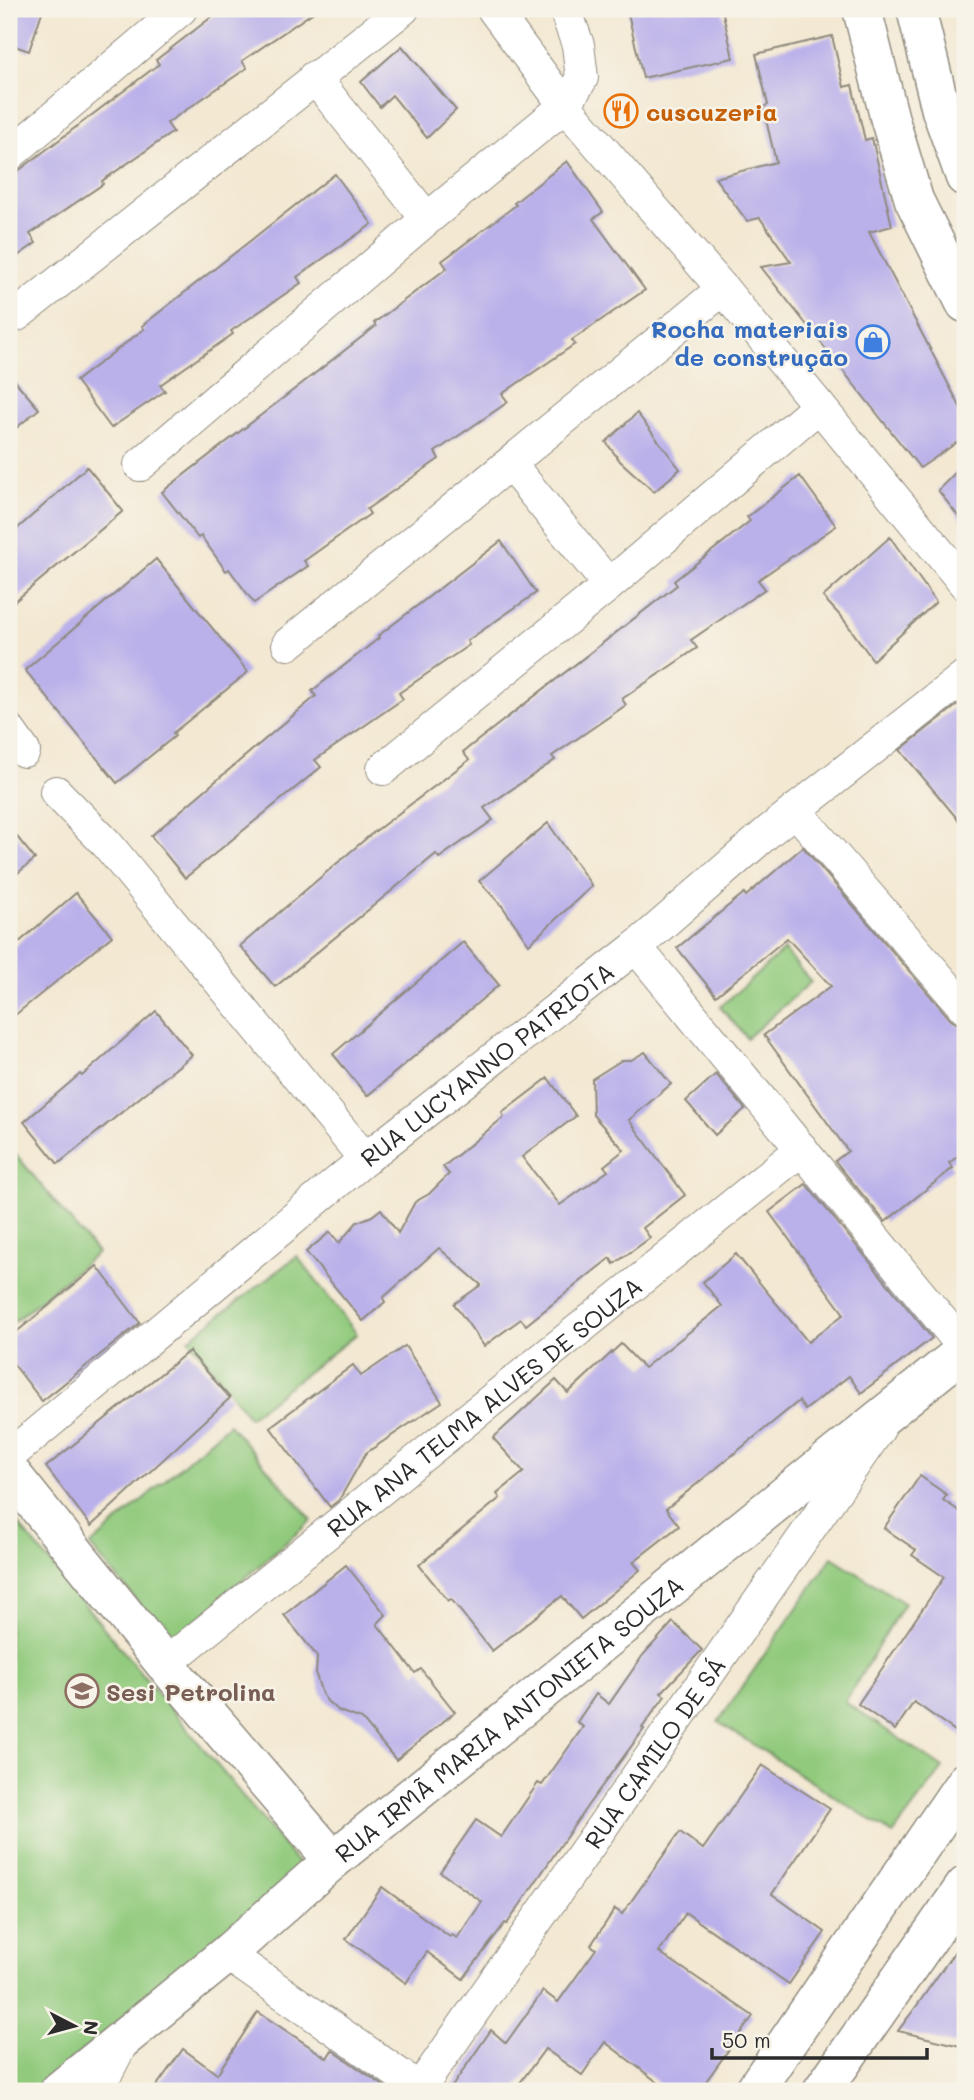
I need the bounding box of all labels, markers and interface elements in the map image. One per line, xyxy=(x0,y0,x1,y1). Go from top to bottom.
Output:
restaurant icon: cuscuzeria xyxy=(602,92,640,130)
place label: cuscuzeria xyxy=(646,96,778,127)
place label: Rocha materiais de construção xyxy=(651,313,848,372)
shop icon: Rocha materiais de construção xyxy=(854,323,892,361)
street label: RUA LUCYANNO PATRIOTA xyxy=(354,955,620,1173)
street label: RUA ANA TELMA ALVES DE SOUZA xyxy=(320,1270,648,1543)
street label: RUA IRMÃ MARIA ANTONIETA SOUZA xyxy=(328,1569,689,1868)
street label: RUA CAMILO DE SÁ xyxy=(577,1650,731,1854)
school or university icon: Sesi Petrolina xyxy=(63,1672,101,1710)
place label: Sesi Petrolina xyxy=(106,1676,276,1707)
north arrow xyxy=(38,1992,108,2062)
scale bar xyxy=(712,2016,927,2060)
text: N xyxy=(78,2019,105,2036)
text: 50 m xyxy=(722,2026,771,2053)

